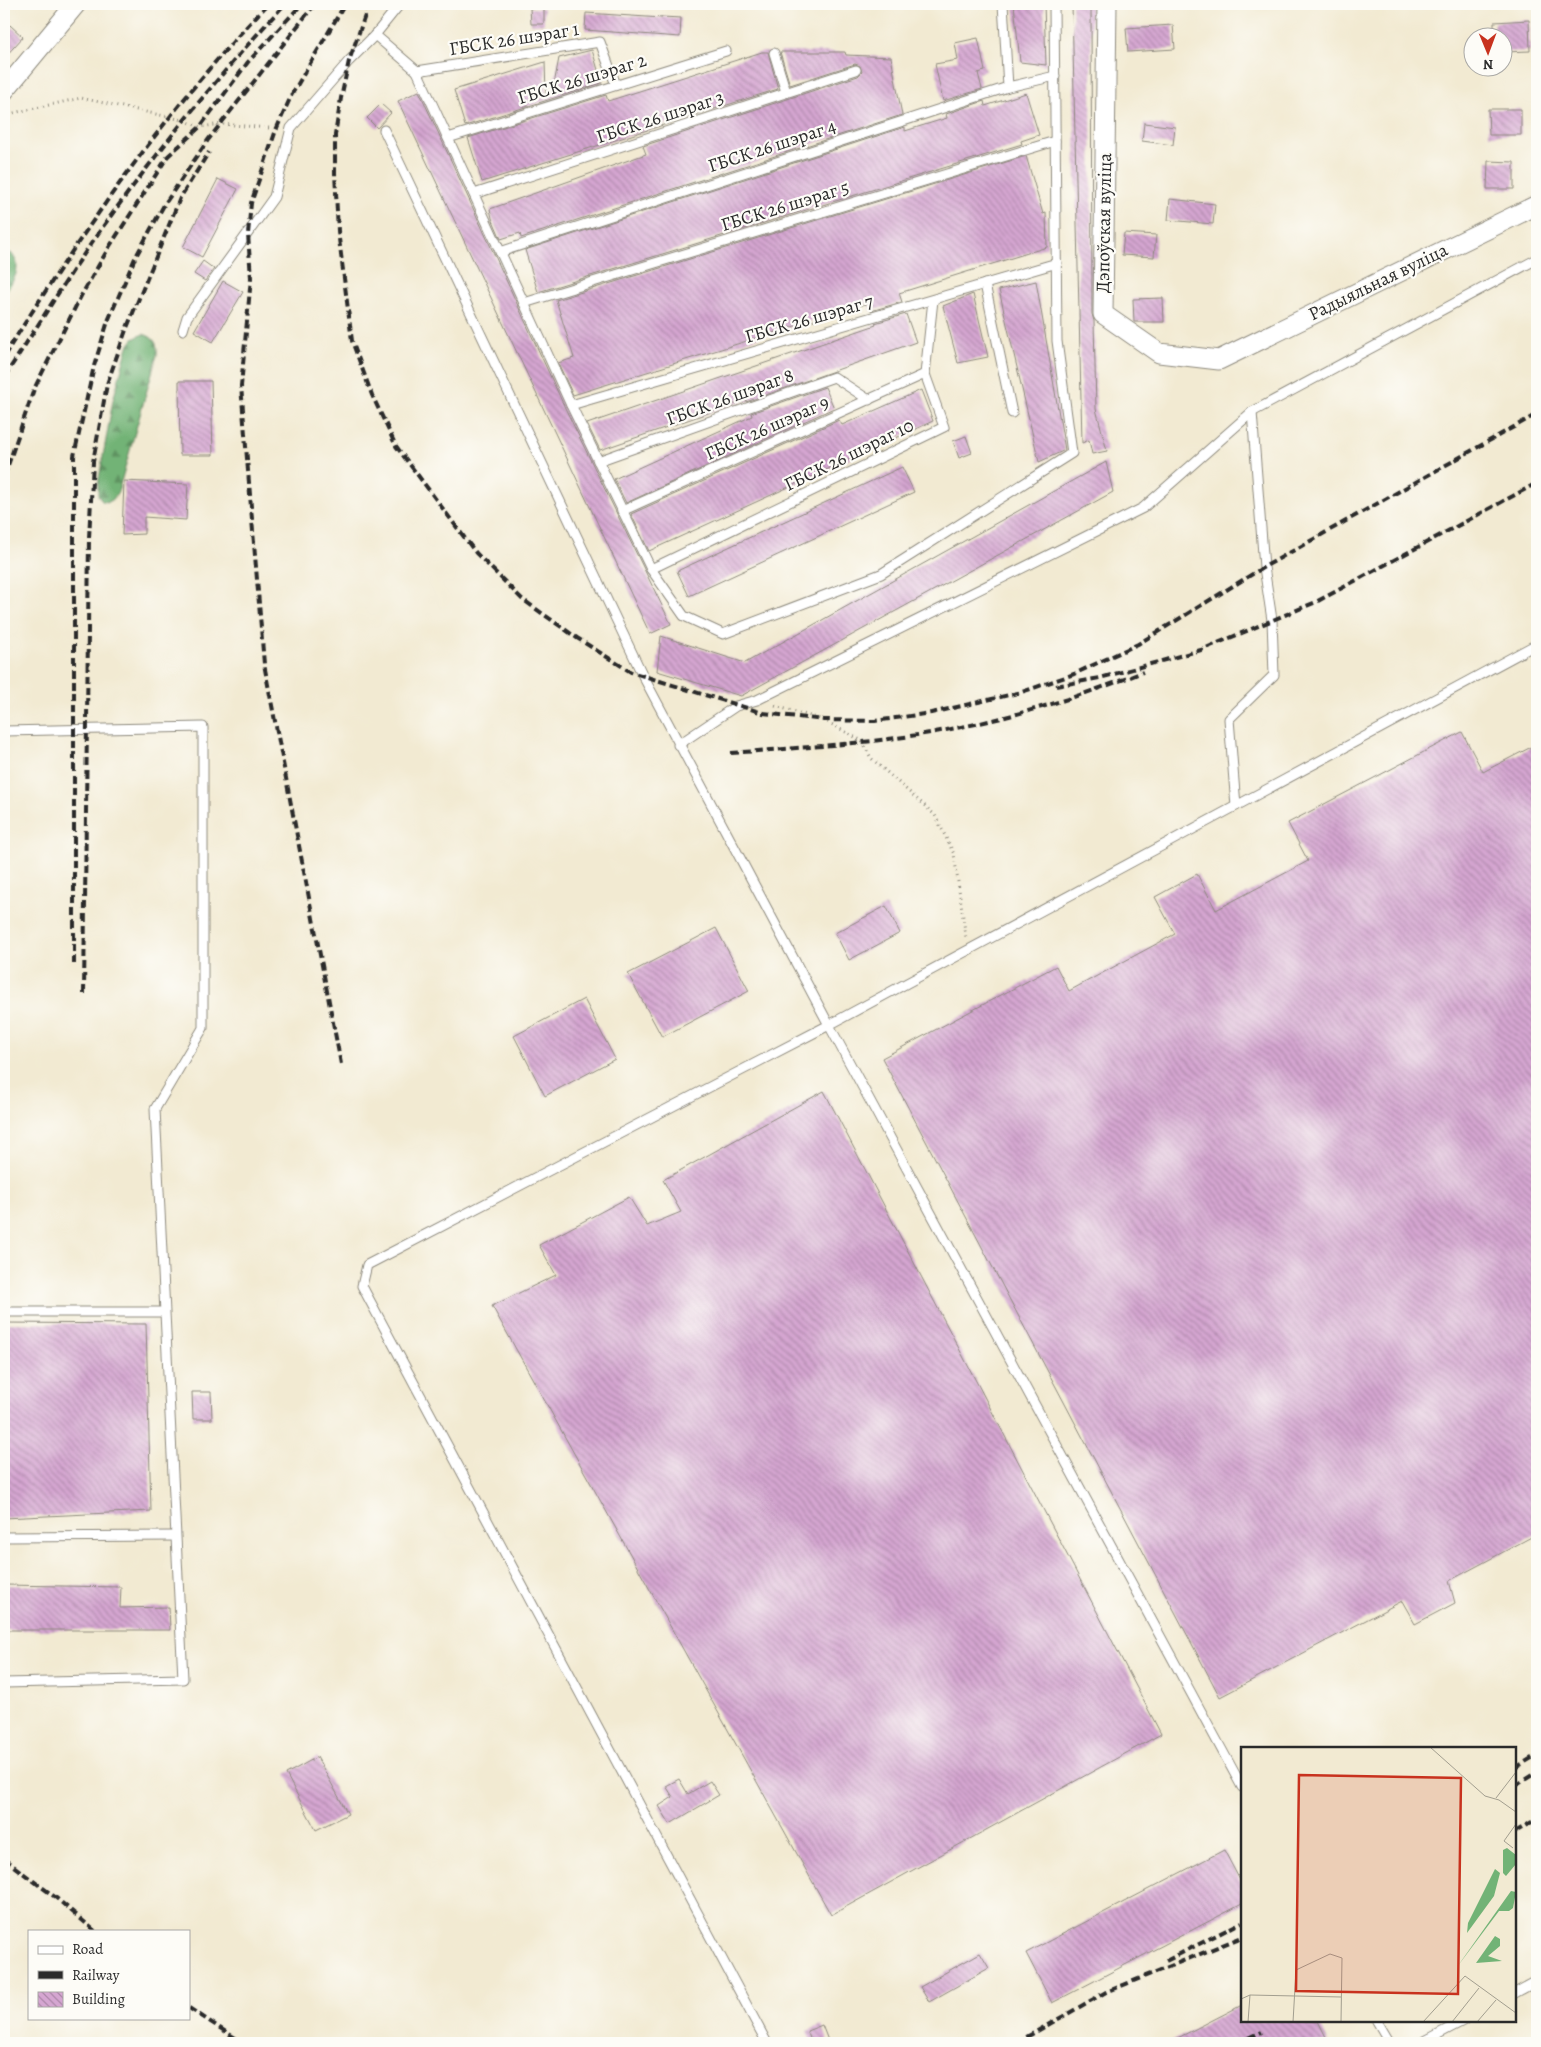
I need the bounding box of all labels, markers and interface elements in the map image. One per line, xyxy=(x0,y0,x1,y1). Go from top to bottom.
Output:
street label: ГБСК 26 шэраг 1 xyxy=(447,16,581,62)
north arrow xyxy=(1464,28,1514,78)
street label: ГБСК 26 шэраг 2 xyxy=(514,47,650,111)
text: N xyxy=(1483,55,1493,74)
street label: ГБСК 26 шэраг 3 xyxy=(593,84,727,150)
street label: ГБСК 26 шэраг 4 xyxy=(705,113,840,179)
street label: Дэпоўская вуліца xyxy=(1090,152,1118,293)
street label: ГБСК 26 шэраг 5 xyxy=(718,174,852,238)
street label: Радыяльная вуліца xyxy=(1304,237,1452,327)
street label: ГБСК 26 шэраг 7 xyxy=(742,288,876,350)
street label: ГБСК 26 шэраг 8 xyxy=(663,362,797,432)
street label: ГБСК 26 шэраг 9 xyxy=(701,389,833,467)
street label: ГБСК 26 шэраг 10 xyxy=(780,412,918,498)
inset map xyxy=(1241,1747,1516,2022)
legend xyxy=(28,1930,190,2020)
text: Road xyxy=(72,1939,104,1959)
text: Railway xyxy=(72,1965,120,1985)
text: Building xyxy=(72,1989,125,2009)

